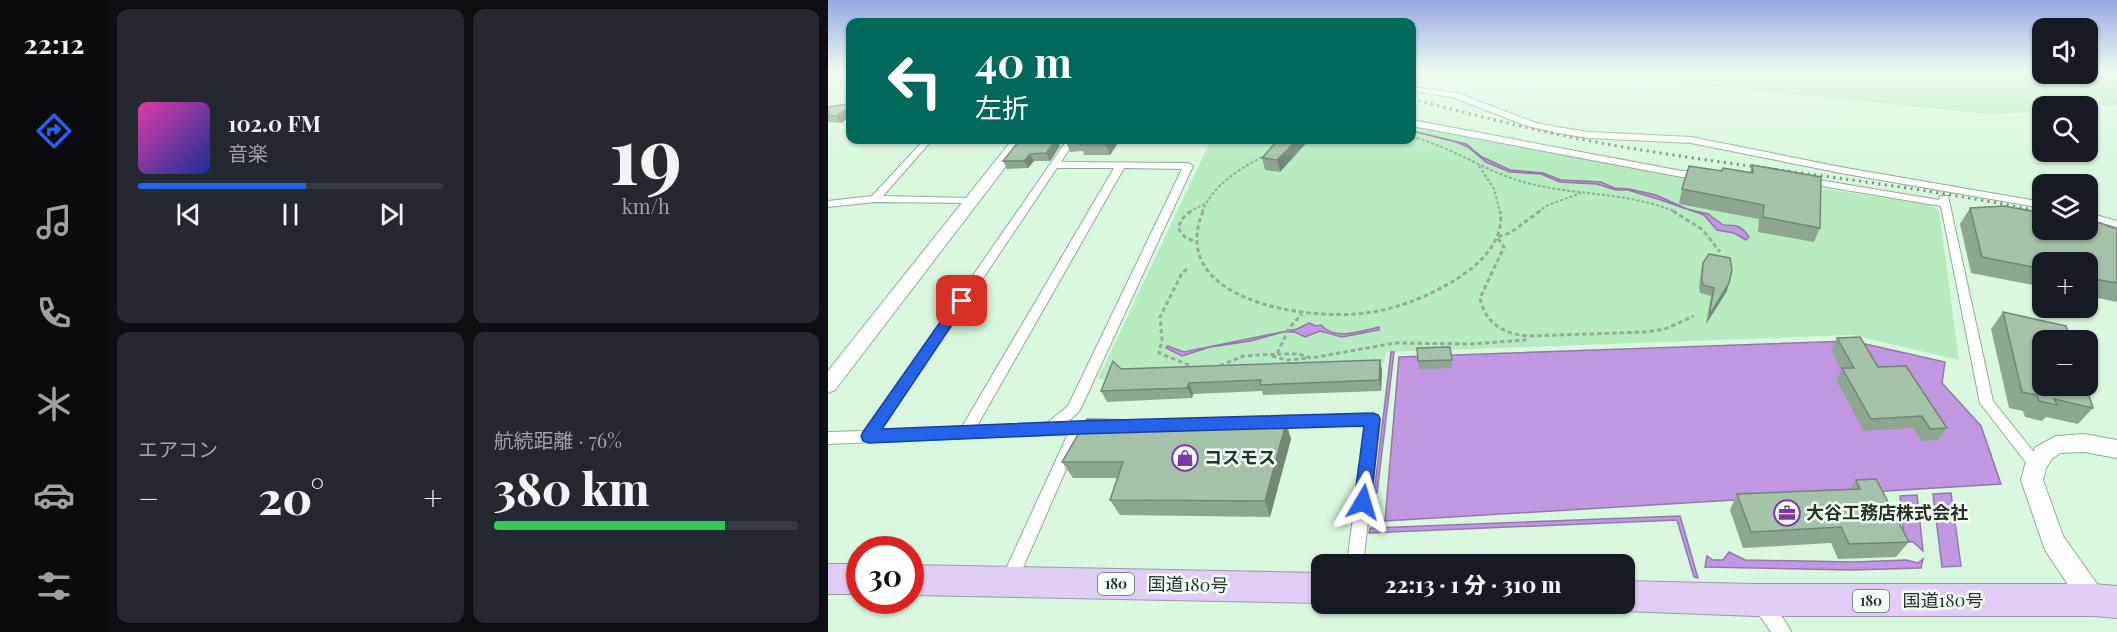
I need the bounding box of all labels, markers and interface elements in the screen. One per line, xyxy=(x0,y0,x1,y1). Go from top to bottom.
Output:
map controls xyxy=(2032,18,2098,396)
button: sound xyxy=(2032,18,2098,84)
text: 22:12 xyxy=(24,25,84,61)
text: 40 m xyxy=(975,33,1072,89)
icon: left xyxy=(876,42,954,120)
text: 左折 xyxy=(975,89,1029,125)
button: search xyxy=(2032,96,2098,162)
text: 19 xyxy=(609,101,682,205)
text: 102.0 FM xyxy=(228,108,321,138)
icon: directions xyxy=(33,110,75,152)
text: 音楽 xyxy=(228,139,268,166)
button: layers xyxy=(2032,174,2098,240)
text: km/h xyxy=(622,192,670,219)
icon: previous xyxy=(172,198,205,231)
icon: pause xyxy=(274,198,307,231)
icon: next xyxy=(375,198,408,231)
icon: music xyxy=(33,201,75,243)
button: + xyxy=(2032,252,2098,318)
pin xyxy=(936,275,987,326)
icon: arrive xyxy=(945,284,978,317)
icon: phone xyxy=(33,292,75,334)
button: − xyxy=(2032,330,2098,396)
icon: climate xyxy=(33,383,75,425)
text: 航続距離 · 76% xyxy=(494,426,622,453)
text: エアコン xyxy=(138,435,218,462)
shop icon: コスモス xyxy=(1170,443,1200,473)
place label: コスモス xyxy=(1204,445,1276,469)
text: 380 km xyxy=(494,457,649,517)
text: 20° xyxy=(258,466,324,526)
position arrow xyxy=(1331,470,1395,534)
icon: car xyxy=(33,474,75,516)
text: − xyxy=(138,475,159,519)
text: + xyxy=(423,475,443,519)
office icon: 大谷工務店株式会社 xyxy=(1772,498,1802,528)
place label: 大谷工務店株式会社 xyxy=(1806,500,1968,524)
speed limit sign: 30 xyxy=(846,536,924,614)
icon: filters xyxy=(33,565,75,607)
text: 22:13 · 1 分 · 310 m xyxy=(1385,569,1561,599)
street label: 国道180号 xyxy=(1147,571,1229,597)
road number: 180 xyxy=(1098,573,1134,595)
street label: 国道180号 xyxy=(1903,588,1983,612)
road number: 180 xyxy=(1853,590,1889,612)

